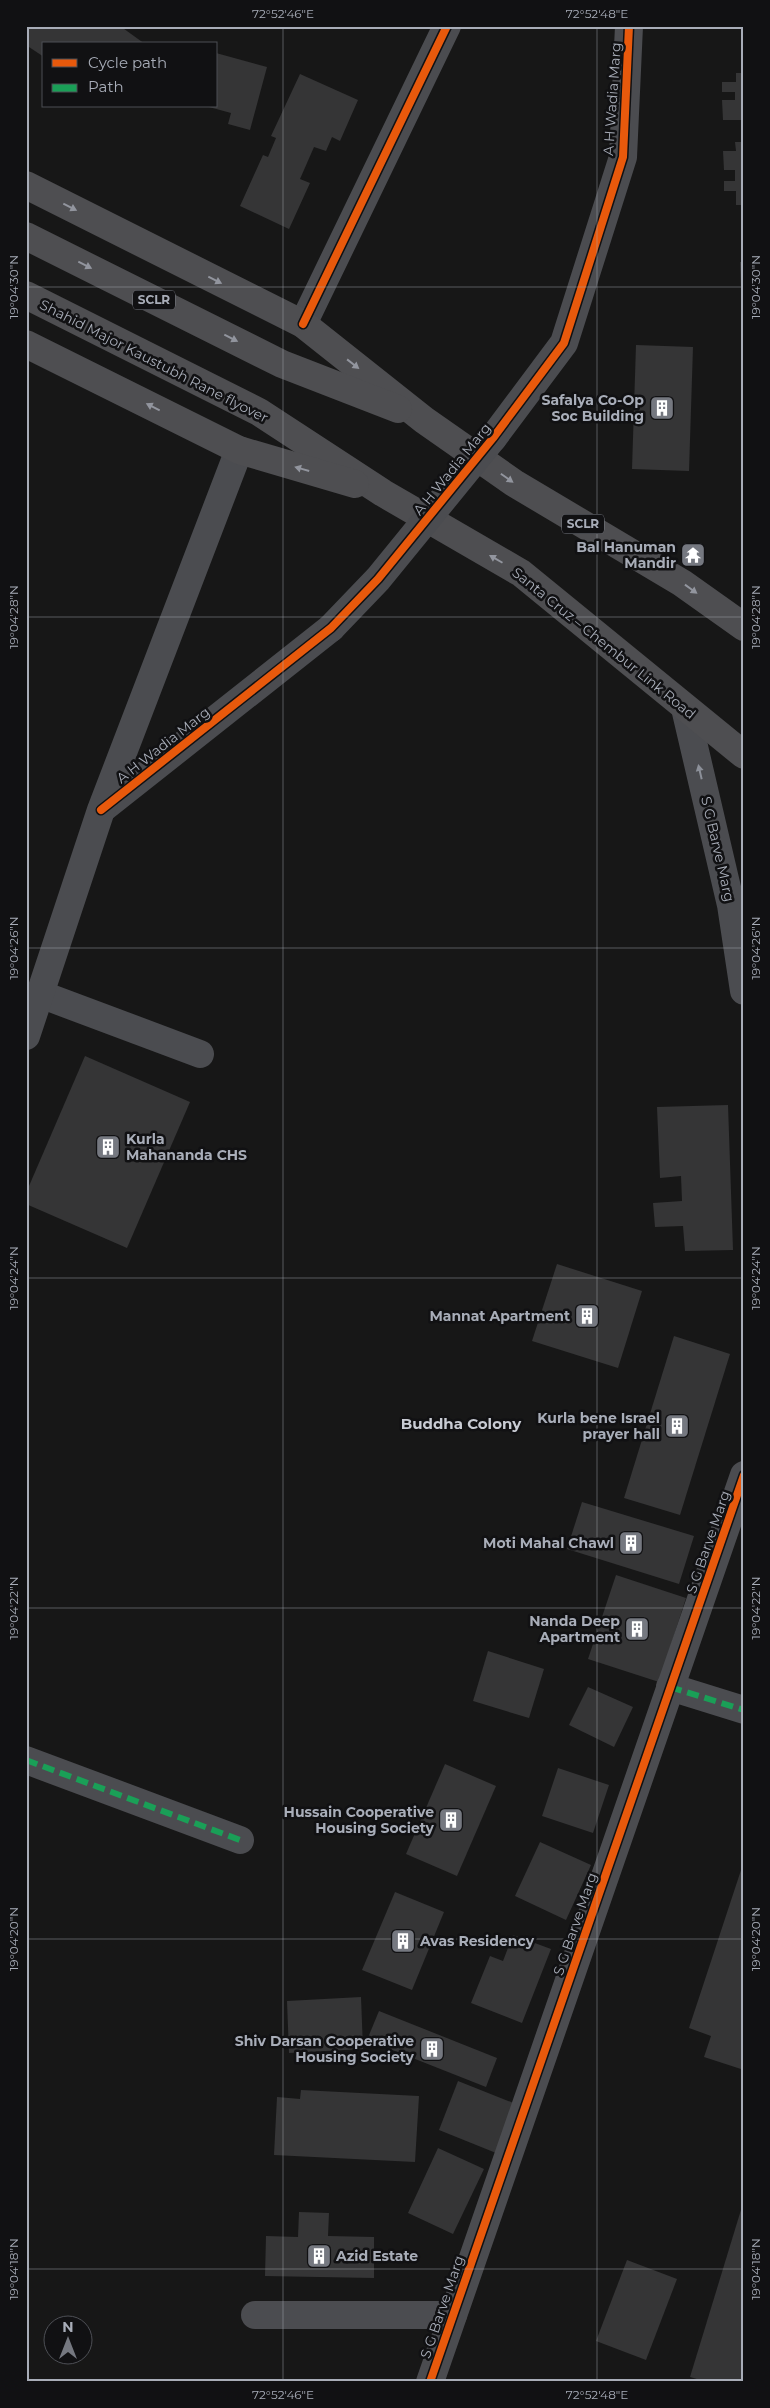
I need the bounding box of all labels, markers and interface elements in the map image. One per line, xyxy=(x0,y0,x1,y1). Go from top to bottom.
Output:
text: 72°52'46"E xyxy=(252,6,314,21)
text: 72°52'48"E xyxy=(566,6,628,21)
legend xyxy=(42,42,218,108)
street label: A H Wadia Marg xyxy=(599,42,625,156)
text: Cycle path xyxy=(88,53,167,72)
text: Path xyxy=(88,77,124,96)
one-way arrow xyxy=(63,203,77,211)
text: 19°04'30"N xyxy=(6,255,21,319)
text: 19°04'30"N xyxy=(748,255,763,319)
one-way arrow xyxy=(78,261,93,269)
one-way arrow xyxy=(208,276,222,284)
road number: SCLR xyxy=(133,290,175,310)
street label: Shahid Major Kaustubh Rane flyover xyxy=(37,295,272,427)
one-way arrow xyxy=(223,334,238,342)
one-way arrow xyxy=(346,358,359,369)
place label: Safalya Co-Op Soc Building xyxy=(542,391,644,425)
building icon: Safalya Co-Op Soc Building xyxy=(649,395,675,421)
one-way arrow xyxy=(146,403,160,411)
street label: A H Wadia Marg xyxy=(409,419,495,519)
one-way arrow xyxy=(295,465,310,473)
one-way arrow xyxy=(500,473,514,483)
road number: SCLR xyxy=(562,514,604,534)
place label: Bal Hanuman Mandir xyxy=(576,538,676,572)
temple icon: Bal Hanuman Mandir xyxy=(680,542,706,568)
one-way arrow xyxy=(489,554,503,563)
street label: Santa Cruz – Chembur Link Road xyxy=(509,563,699,723)
one-way arrow xyxy=(684,584,697,594)
text: 19°04'28"N xyxy=(6,585,21,649)
text: 19°04'28"N xyxy=(748,585,763,649)
street label: A H Wadia Marg xyxy=(113,703,213,787)
one-way arrow xyxy=(696,764,704,780)
street label: S G Barve Marg xyxy=(697,795,739,903)
text: 19°04'26"N xyxy=(6,916,21,980)
text: 19°04'26"N xyxy=(748,916,763,980)
place label: Kurla Mahananda CHS xyxy=(126,1130,247,1164)
building icon: Kurla Mahananda CHS xyxy=(95,1134,121,1160)
text: 19°04'24"N xyxy=(6,1246,21,1310)
text: 19°04'24"N xyxy=(748,1246,763,1310)
building icon: Mannat Apartment xyxy=(574,1303,600,1329)
place label: Mannat Apartment xyxy=(429,1307,570,1325)
place label: Kurla bene Israel prayer hall xyxy=(537,1409,660,1443)
building icon: Kurla bene Israel prayer hall xyxy=(664,1413,690,1439)
district label: Buddha Colony xyxy=(401,1414,522,1433)
street label: S G Barve Marg xyxy=(682,1488,734,1596)
building icon: Moti Mahal Chawl xyxy=(618,1530,644,1556)
place label: Moti Mahal Chawl xyxy=(483,1534,614,1552)
text: 19°04'22"N xyxy=(6,1577,21,1639)
text: 19°04'22"N xyxy=(748,1577,763,1639)
place label: Nanda Deep Apartment xyxy=(529,1612,620,1646)
building icon: Nanda Deep Apartment xyxy=(624,1616,650,1642)
place label: Hussain Cooperative Housing Society xyxy=(284,1803,435,1837)
building icon: Hussain Cooperative Housing Society xyxy=(438,1807,464,1833)
street label: S G Barve Marg xyxy=(549,1870,601,1978)
text: 19°04'20"N xyxy=(6,1907,21,1971)
text: 19°04'20"N xyxy=(748,1907,763,1971)
building icon: Avas Residency xyxy=(390,1928,416,1954)
place label: Avas Residency xyxy=(419,1932,535,1950)
place label: Shiv Darsan Cooperative Housing Society xyxy=(235,2032,415,2066)
building icon: Shiv Darsan Cooperative Housing Society xyxy=(419,2036,445,2062)
text: 19°04'18"N xyxy=(6,2238,21,2300)
text: 19°04'18"N xyxy=(748,2238,763,2300)
building icon: Azid Estate xyxy=(306,2243,332,2269)
place label: Azid Estate xyxy=(335,2247,418,2265)
street label: S G Barve Marg xyxy=(416,2253,468,2361)
north arrow xyxy=(42,2316,92,2366)
text: N xyxy=(62,2318,74,2336)
text: 72°52'46"E xyxy=(252,2387,314,2402)
text: 72°52'48"E xyxy=(566,2387,628,2402)

